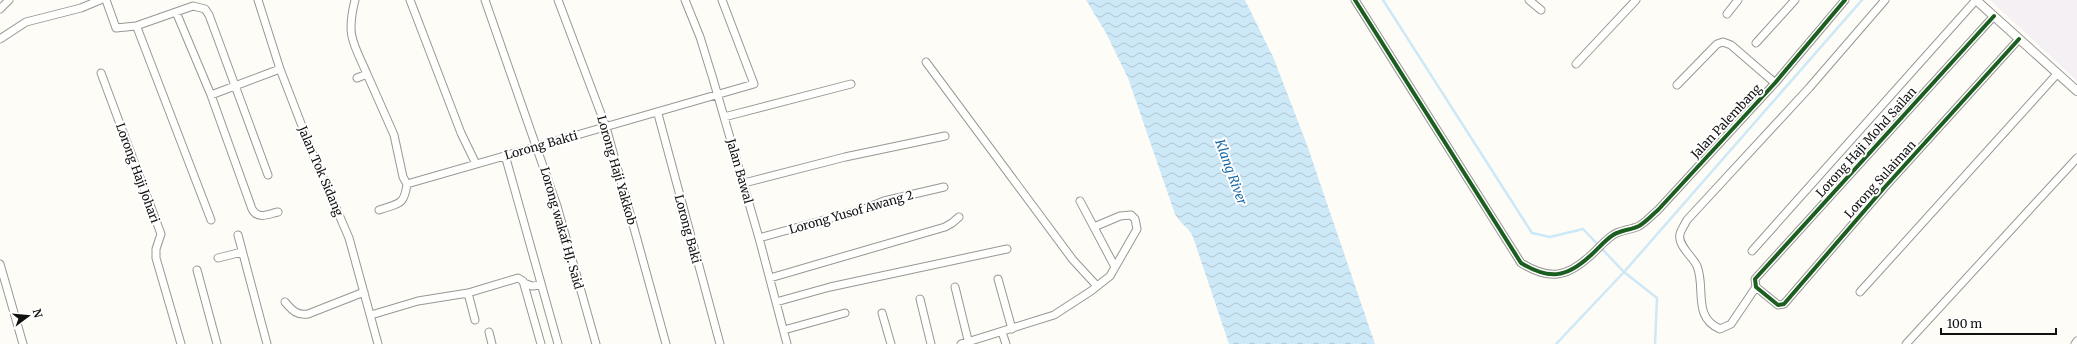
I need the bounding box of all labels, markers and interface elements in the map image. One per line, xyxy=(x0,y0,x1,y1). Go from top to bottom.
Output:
street label: Jalan Palembang xyxy=(1687,80,1765,162)
street label: Lorong Haji Mohd Sailan xyxy=(1813,84,1919,200)
street label: Lorong Haji Yakkob xyxy=(594,114,640,226)
street label: Lorong Haji Johari xyxy=(113,121,163,225)
street label: Jalan Tok Sidang xyxy=(295,123,347,219)
street label: Lorong Bakti xyxy=(503,127,579,163)
street label: Jalan Bawal xyxy=(723,136,756,205)
water label: Klang River xyxy=(1211,136,1251,208)
street label: Lorong Sulaiman xyxy=(1841,137,1919,221)
street label: Lorong wakaf HJ. Said xyxy=(537,165,587,291)
street label: Lorong Yusof Awang 2 xyxy=(787,187,915,237)
street label: Lorong Baki xyxy=(672,193,704,265)
north arrow xyxy=(8,296,48,336)
text: N xyxy=(30,307,46,320)
scale bar xyxy=(1941,310,2056,336)
text: 100 m xyxy=(1947,316,1982,331)

